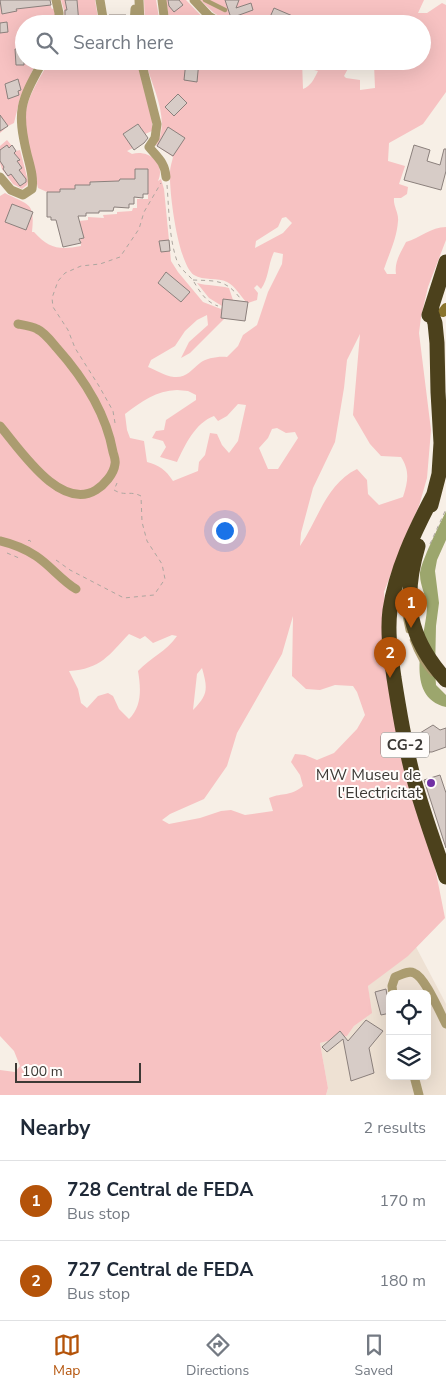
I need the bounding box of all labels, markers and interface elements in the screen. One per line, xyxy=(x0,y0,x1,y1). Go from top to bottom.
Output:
search box xyxy=(15,15,431,70)
icon: search xyxy=(33,29,61,57)
text: Search here xyxy=(73,30,174,56)
your location xyxy=(212,518,238,544)
pin: 1 xyxy=(395,587,427,628)
pin: 2 xyxy=(374,637,406,678)
road number: CG-2 xyxy=(381,732,429,758)
place label: MW Museu de l'Electricitat xyxy=(316,764,421,804)
marker: MW Museu de l'Electricitat xyxy=(425,777,437,789)
map controls xyxy=(386,990,431,1080)
button: locate xyxy=(386,990,431,1035)
button: layers xyxy=(386,1035,431,1080)
scale bar xyxy=(15,1060,141,1083)
text: 100 m xyxy=(22,1062,63,1081)
text: Nearby xyxy=(20,1114,90,1142)
text: 2 results xyxy=(364,1117,426,1139)
text: 728 Central de FEDA xyxy=(67,1177,253,1203)
text: 1 xyxy=(31,1190,41,1212)
text: 170 m xyxy=(379,1190,426,1212)
text: Bus stop xyxy=(67,1203,130,1225)
text: 727 Central de FEDA xyxy=(67,1257,253,1283)
text: 2 xyxy=(31,1270,41,1292)
text: 180 m xyxy=(379,1270,426,1292)
text: Bus stop xyxy=(67,1283,130,1305)
tab: Map xyxy=(53,1331,81,1380)
tab: Directions xyxy=(186,1331,249,1380)
tab: Saved xyxy=(355,1331,393,1380)

